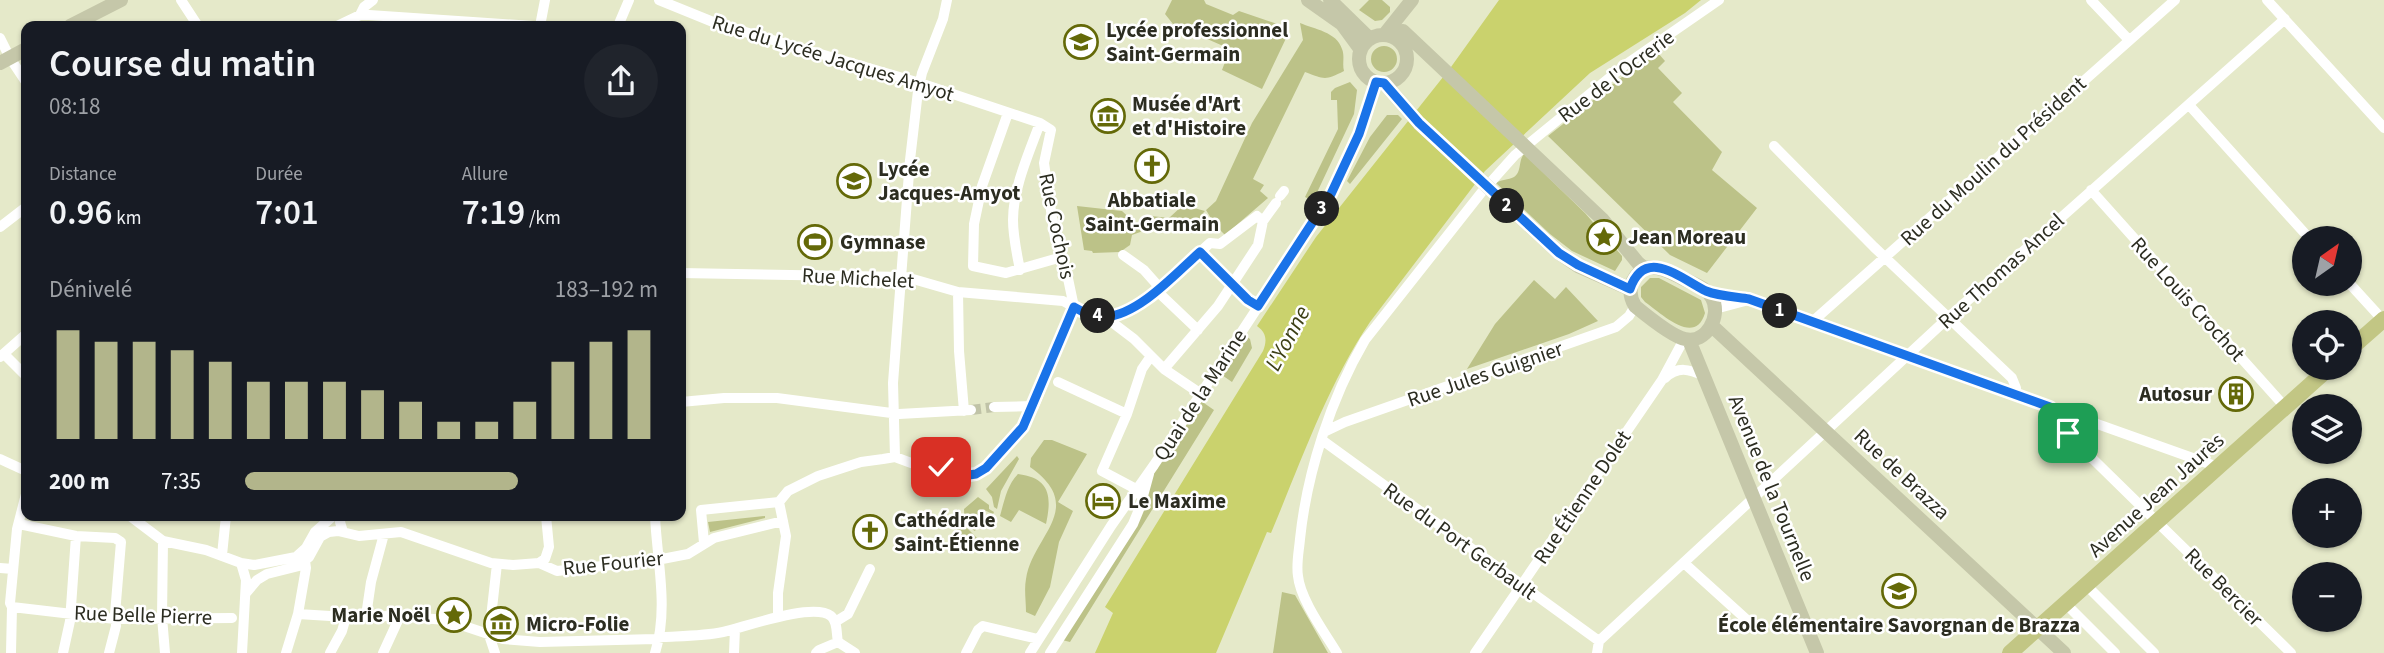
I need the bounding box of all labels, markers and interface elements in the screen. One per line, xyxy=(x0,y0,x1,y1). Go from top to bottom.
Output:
street label: Rue du Lycée Jacques Amyot xyxy=(708,7,958,109)
place label: Lycée professionnel Saint-Germain xyxy=(1106,15,1288,69)
street label: Rue de l'Ocrerie xyxy=(1552,22,1680,130)
school or university icon: Lycée professionnel Saint-Germain xyxy=(1062,23,1100,61)
text: Course du matin xyxy=(49,37,316,91)
button: share xyxy=(584,44,658,118)
street label: Rue du Moulin du Président xyxy=(1893,69,2093,253)
place label: Musée d'Art et d'Histoire xyxy=(1132,89,1246,143)
text: 08:18 xyxy=(49,90,100,123)
museum icon: Musée d'Art et d'Histoire xyxy=(1089,97,1127,135)
church icon: Abbatiale Saint-Germain xyxy=(1133,147,1171,185)
place label: Lycée Jacques-Amyot xyxy=(878,154,1020,208)
text: Distance xyxy=(49,161,117,188)
text: Durée xyxy=(255,161,303,188)
text: Allure xyxy=(462,161,508,188)
school or university icon: Lycée Jacques-Amyot xyxy=(835,162,873,200)
street label: Rue Cochois xyxy=(1031,170,1083,282)
place label: Abbatiale Saint-Germain xyxy=(1085,185,1219,239)
text: 0.96 xyxy=(49,188,113,238)
text: 7:01 xyxy=(255,188,319,238)
text: 7:19 xyxy=(462,188,525,238)
pin: 2 xyxy=(1490,188,1524,224)
pin: 3 xyxy=(1304,192,1340,227)
text: 2 xyxy=(1501,192,1512,219)
text: 3 xyxy=(1316,195,1327,222)
text: km xyxy=(113,205,141,232)
text: /km xyxy=(525,205,561,232)
street label: Rue Thomas Ancel xyxy=(1931,206,2071,336)
place icon: Jean Moreau xyxy=(1585,218,1623,256)
place label: Jean Moreau xyxy=(1628,222,1746,252)
sports icon: Gymnase xyxy=(796,223,834,261)
north arrow xyxy=(2292,226,2362,296)
map controls xyxy=(2292,226,2362,632)
place label: Gymnase xyxy=(840,227,926,257)
street label: Rue Louis Crochot xyxy=(2124,230,2252,368)
street label: Rue Michelet xyxy=(801,260,915,296)
text: Dénivelé xyxy=(49,273,132,306)
text: 183–192 m xyxy=(555,273,658,306)
pin: 1 xyxy=(1762,294,1798,328)
text: 1 xyxy=(1774,297,1785,324)
pin: 4 xyxy=(1080,298,1116,334)
water label: L'Yonne xyxy=(1256,300,1318,377)
text: 4 xyxy=(1092,302,1103,329)
button: locate xyxy=(2292,310,2362,380)
street label: Quai de la Marine xyxy=(1146,323,1254,467)
street label: Rue Jules Guignier xyxy=(1403,333,1567,415)
building icon: Autosur xyxy=(2217,375,2255,413)
place label: Autosur xyxy=(2138,379,2213,409)
street label: Avenue de la Tournelle xyxy=(1721,390,1823,586)
button: layers xyxy=(2292,394,2362,464)
pin xyxy=(2038,403,2098,463)
icon: arrive xyxy=(2049,414,2087,452)
street label: Rue de Brazza xyxy=(1847,421,1957,527)
street label: Rue Étienne Dolet xyxy=(1526,424,1638,570)
street label: Avenue Jean Jaurès xyxy=(2081,426,2231,564)
pin xyxy=(911,437,971,497)
icon: check xyxy=(922,448,960,486)
text: 200 m xyxy=(49,465,110,498)
text: 7:35 xyxy=(161,465,201,498)
street label: Rue du Port Gerbault xyxy=(1377,475,1543,607)
button: + xyxy=(2292,478,2362,548)
hotel icon: Le Maxime xyxy=(1084,482,1122,520)
place label: Le Maxime xyxy=(1128,486,1226,516)
place label: Cathédrale Saint-Étienne xyxy=(894,505,1019,559)
church icon: Cathédrale Saint-Étienne xyxy=(851,513,889,551)
street label: Rue Bercier xyxy=(2178,541,2271,634)
street label: Rue Fourier xyxy=(561,543,666,583)
button: − xyxy=(2292,562,2362,632)
school or university icon: École élémentaire Savorgnan de Brazza xyxy=(1880,572,1918,610)
place icon: Marie Noël xyxy=(435,596,473,634)
street label: Rue Belle Pierre xyxy=(73,598,213,632)
place label: Marie Noël xyxy=(331,600,430,630)
museum icon: Micro-Folie xyxy=(482,605,520,643)
place label: Micro-Folie xyxy=(526,609,630,639)
place label: École élémentaire Savorgnan de Brazza xyxy=(1718,610,2080,640)

